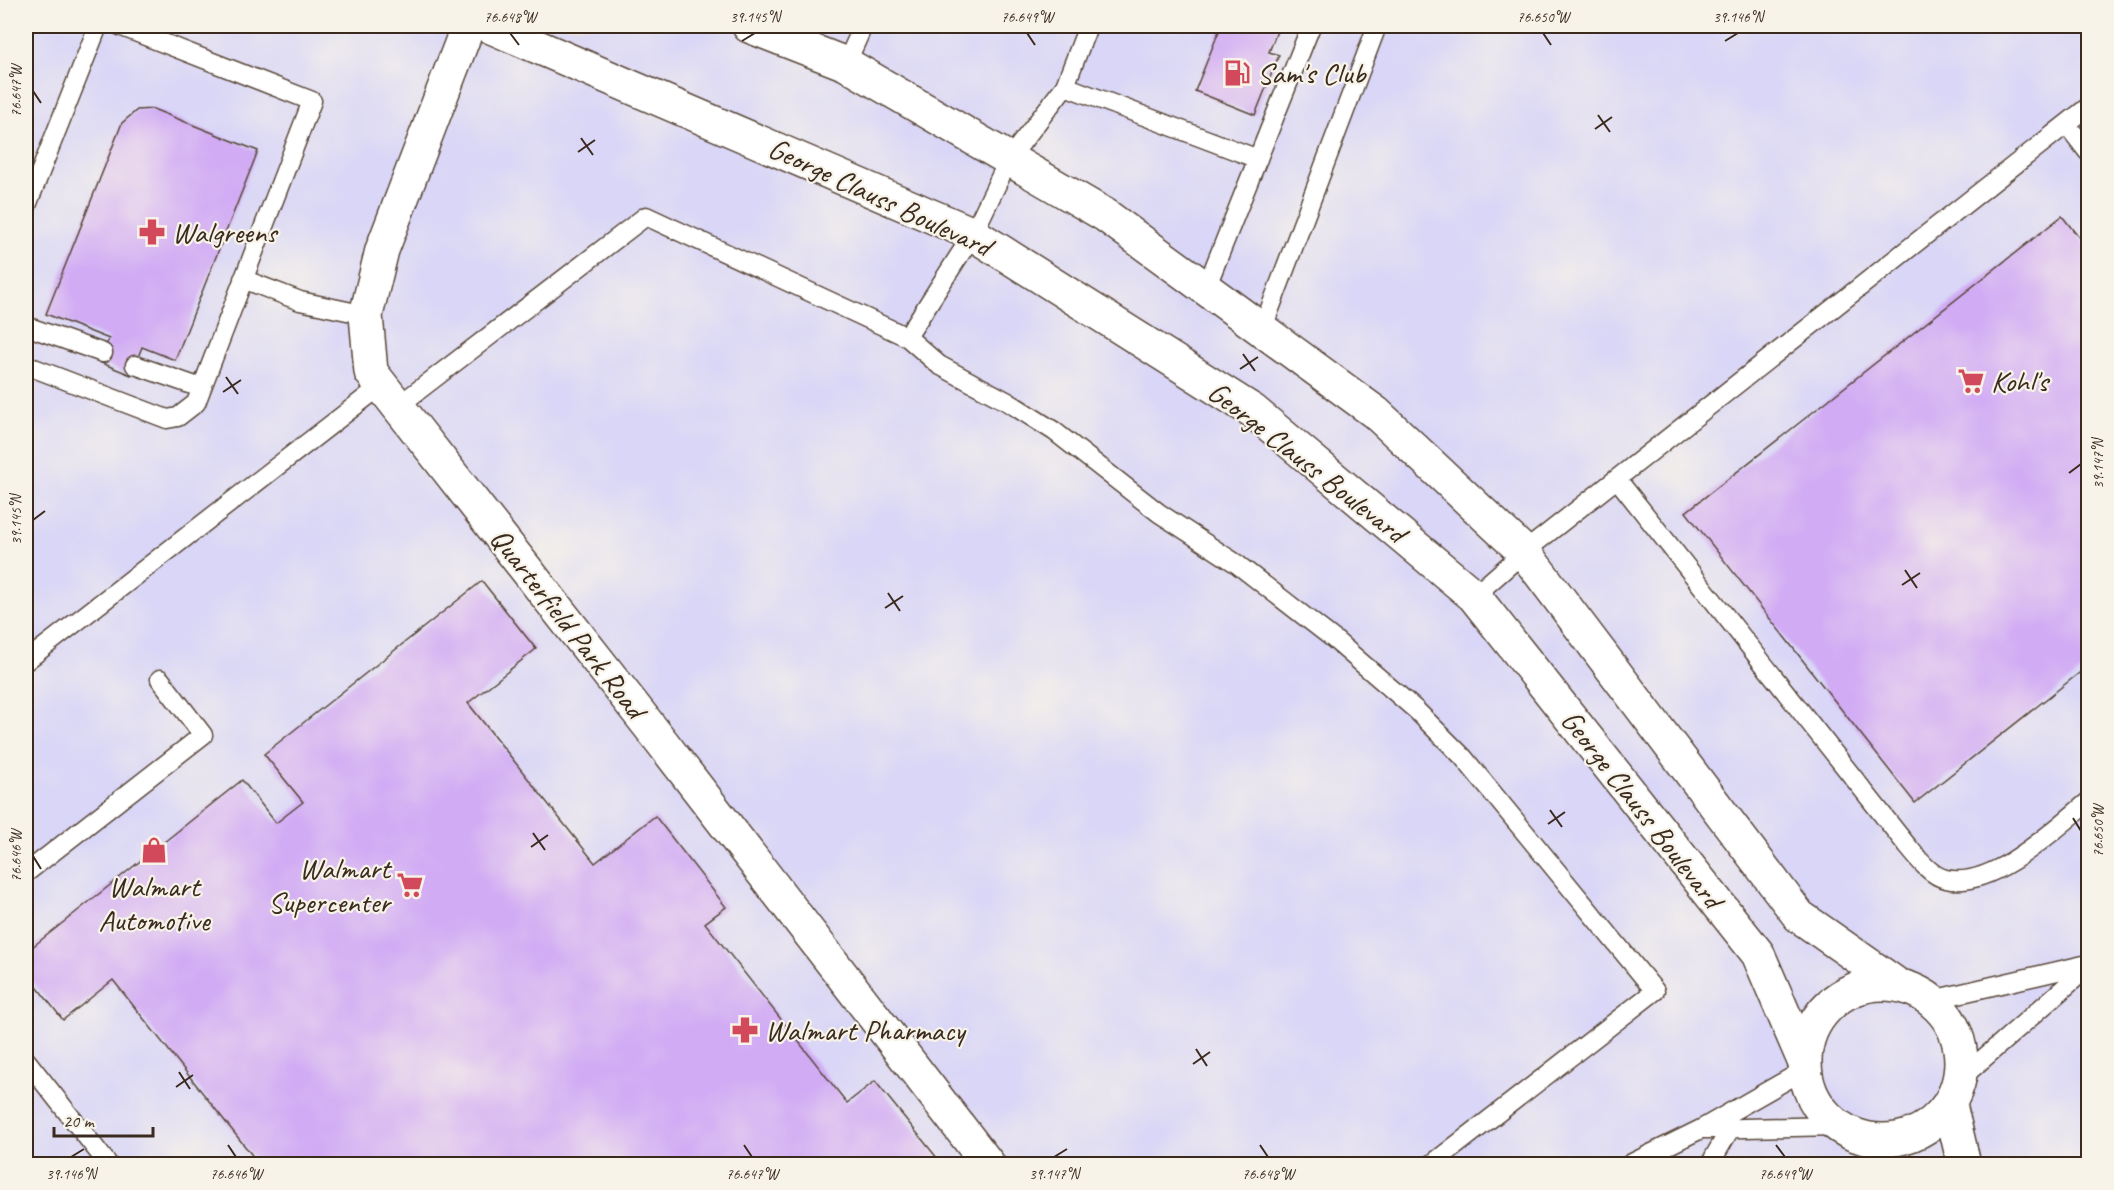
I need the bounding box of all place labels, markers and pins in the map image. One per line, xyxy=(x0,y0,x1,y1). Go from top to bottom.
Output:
place label: Sam's Club xyxy=(1257,54,1368,92)
fuel station icon: Sam's Club xyxy=(1222,58,1252,88)
place label: Walgreens xyxy=(172,213,279,251)
pharmacy icon: Walgreens xyxy=(137,217,167,247)
place label: Kohl's xyxy=(1991,362,2051,400)
supermarket icon: Kohl's xyxy=(1956,366,1986,396)
shop icon: Walmart Automotive xyxy=(139,835,169,865)
place label: Walmart Supercenter xyxy=(268,849,393,921)
place label: Walmart Automotive xyxy=(99,867,212,939)
supermarket icon: Walmart Supercenter xyxy=(395,870,425,900)
place label: Walmart Pharmacy xyxy=(765,1011,967,1049)
pharmacy icon: Walmart Pharmacy xyxy=(730,1015,760,1045)

